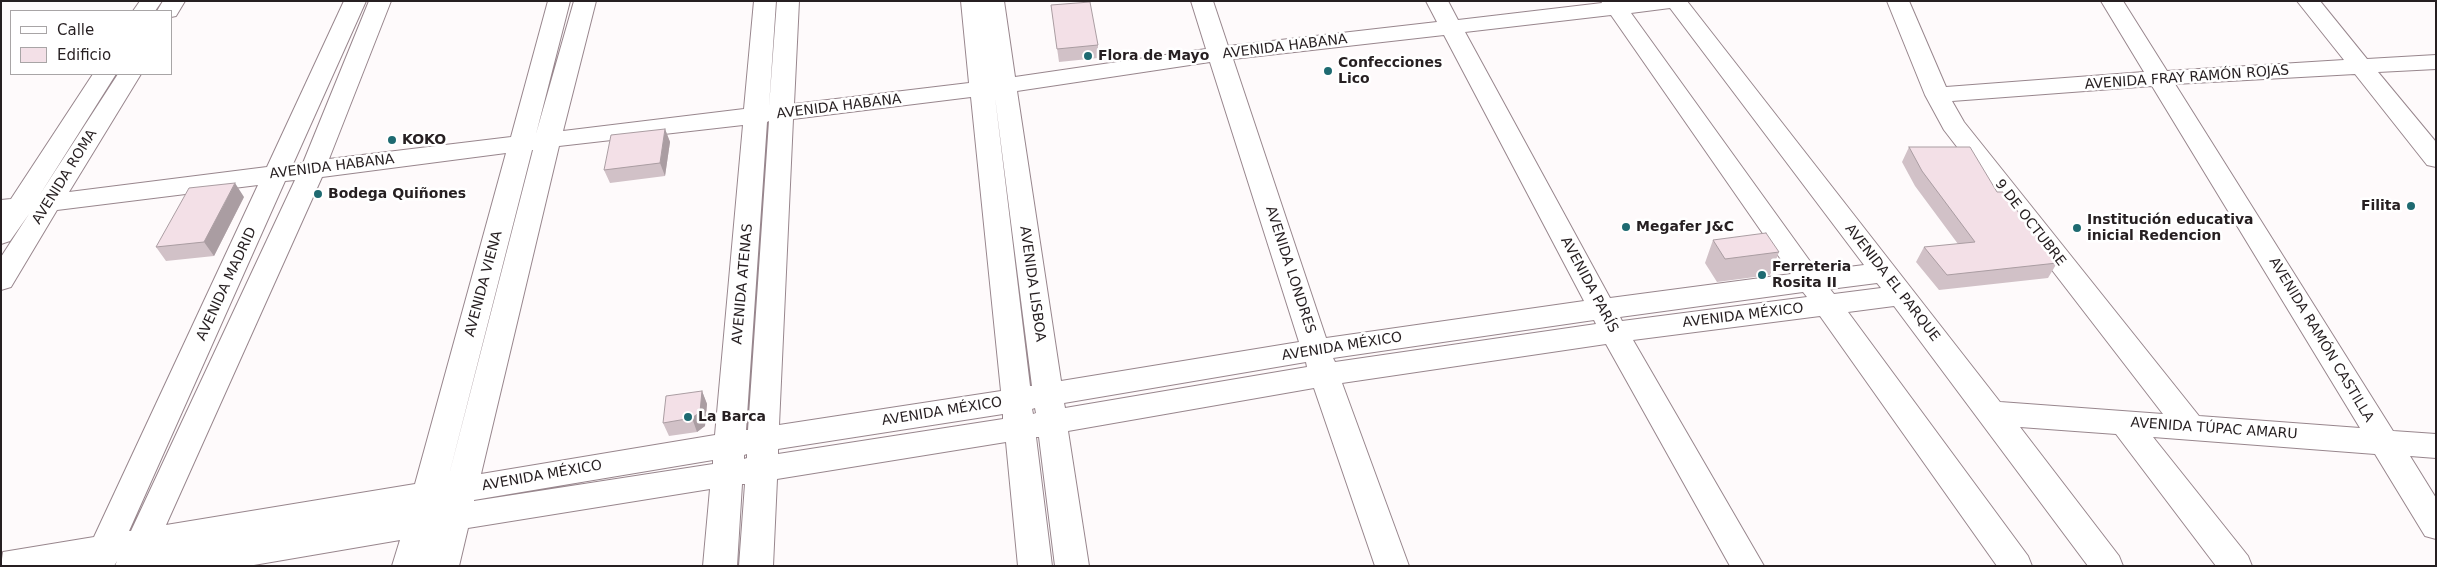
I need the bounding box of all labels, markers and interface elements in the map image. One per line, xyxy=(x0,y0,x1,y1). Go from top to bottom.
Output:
legend xyxy=(10,10,172,75)
text: Calle xyxy=(57,21,94,39)
street label: AVENIDA HABANA xyxy=(1222,31,1348,63)
text: Edificio xyxy=(57,46,111,64)
place label: Flora de Mayo xyxy=(1098,48,1209,64)
marker: Flora de Mayo xyxy=(1082,50,1094,62)
place label: Confecciones Lico xyxy=(1338,55,1442,88)
street label: AVENIDA FRAY RAMÓN ROJAS xyxy=(2084,62,2290,94)
marker: Confecciones Lico xyxy=(1322,65,1334,77)
street label: AVENIDA HABANA xyxy=(776,91,902,123)
street label: AVENIDA ROMA xyxy=(29,126,101,228)
place label: KOKO xyxy=(402,132,446,148)
marker: KOKO xyxy=(386,134,398,146)
street label: AVENIDA HABANA xyxy=(269,151,395,183)
street label: 9 DE OCTUBRE xyxy=(1991,176,2069,270)
place label: Bodega Quiñones xyxy=(328,186,466,202)
marker: Bodega Quiñones xyxy=(312,188,324,200)
place label: Filita xyxy=(2361,198,2401,214)
marker: Filita xyxy=(2405,200,2417,212)
street label: AVENIDA LONDRES xyxy=(1261,204,1319,336)
place label: Institución educativa inicial Redencion xyxy=(2087,212,2254,244)
place label: Megafer J&C xyxy=(1636,219,1734,235)
marker: Megafer J&C xyxy=(1620,221,1632,233)
street label: AVENIDA EL PARQUE xyxy=(1841,221,1943,345)
marker: Institución educativa inicial Redencion xyxy=(2071,222,2083,234)
street label: AVENIDA ATENAS xyxy=(729,223,757,345)
street label: AVENIDA MADRID xyxy=(193,225,261,343)
street label: AVENIDA LISBOA xyxy=(1016,225,1048,343)
street label: AVENIDA VIENA xyxy=(462,229,506,339)
street label: AVENIDA PARÍS xyxy=(1557,234,1621,336)
street label: AVENIDA RAMÓN CASTILLA xyxy=(2265,254,2377,426)
place label: Ferreteria Rosita II xyxy=(1772,259,1851,292)
marker: Ferreteria Rosita II xyxy=(1756,269,1768,281)
street label: AVENIDA MÉXICO xyxy=(1682,300,1804,332)
street label: AVENIDA MÉXICO xyxy=(1281,329,1403,365)
street label: AVENIDA MÉXICO xyxy=(881,394,1003,430)
place label: La Barca xyxy=(698,409,766,425)
marker: La Barca xyxy=(682,411,694,423)
street label: AVENIDA TÚPAC AMARU xyxy=(2130,415,2298,443)
street label: AVENIDA MÉXICO xyxy=(481,457,603,495)

